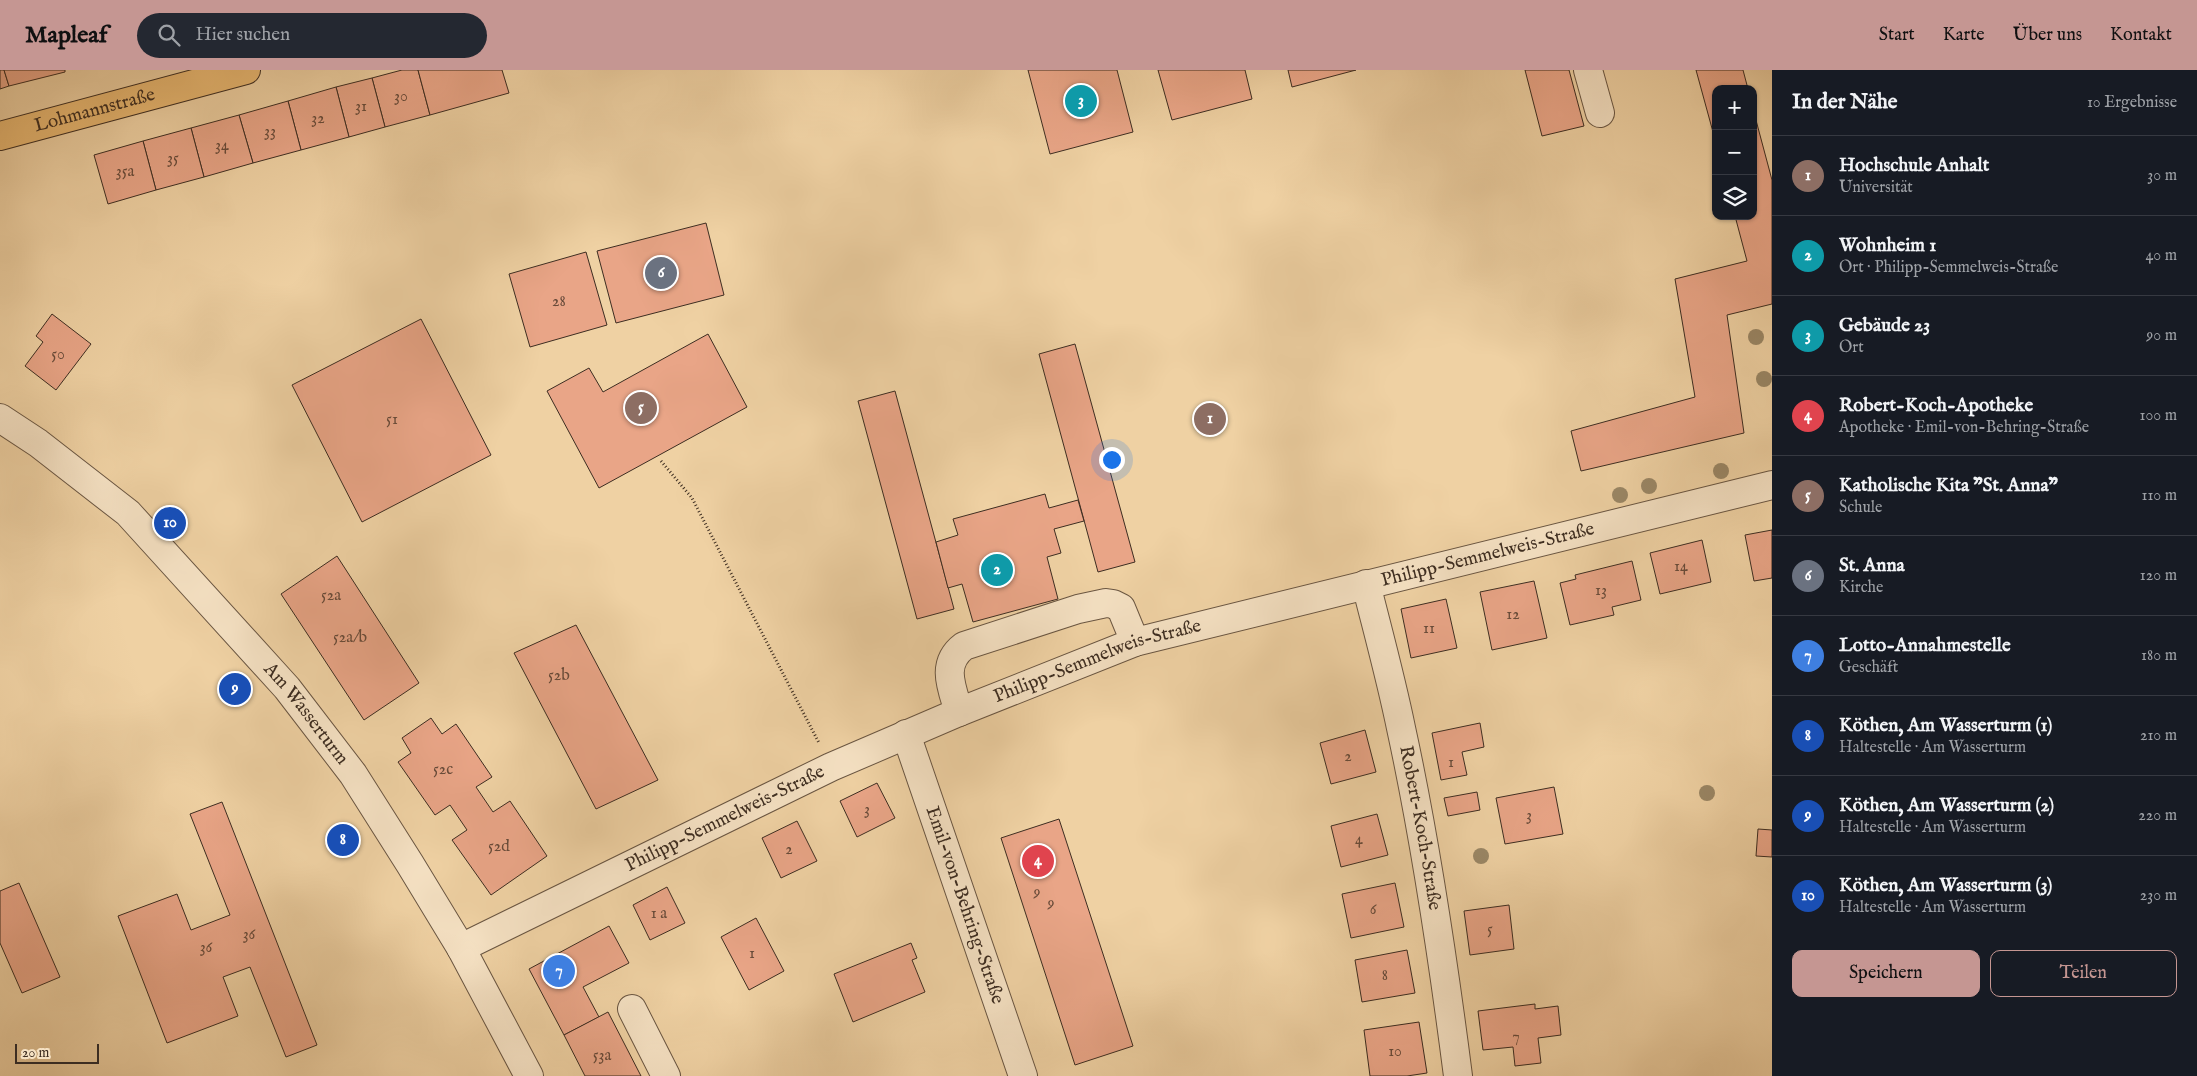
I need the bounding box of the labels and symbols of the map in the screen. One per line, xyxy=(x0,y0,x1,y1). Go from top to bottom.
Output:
pin: 3 xyxy=(1065,82,1097,120)
street label: Lohmannstraße xyxy=(32,83,158,138)
house number: 30 xyxy=(394,87,408,107)
house number: 31 xyxy=(355,97,367,117)
house number: 32 xyxy=(311,109,325,129)
house number: 33 xyxy=(264,122,276,142)
house number: 34 xyxy=(215,136,229,156)
house number: 35 xyxy=(167,149,179,169)
house number: 35a xyxy=(116,162,134,182)
pin: 6 xyxy=(645,254,677,292)
house number: 28 xyxy=(552,292,566,312)
house number: 50 xyxy=(51,345,65,365)
pin: 5 xyxy=(625,389,657,427)
pin: 1 xyxy=(1194,400,1226,438)
house number: 51 xyxy=(386,410,398,430)
your location xyxy=(1099,447,1125,473)
pin: 10 xyxy=(154,504,186,542)
street label: Philipp-Semmelweis-Straße xyxy=(1379,517,1597,593)
pin: 2 xyxy=(981,551,1013,589)
house number: 14 xyxy=(1674,557,1688,577)
house number: 13 xyxy=(1595,581,1607,601)
house number: 52a xyxy=(321,586,341,606)
house number: 12 xyxy=(1506,605,1520,625)
street label: Philipp-Semmelweis-Straße xyxy=(990,614,1204,709)
house number: 11 xyxy=(1423,619,1435,639)
house number: 52a/b xyxy=(333,628,368,648)
street label: Am Wasserturm xyxy=(257,657,354,770)
house number: 52b xyxy=(548,666,570,686)
pin: 9 xyxy=(219,670,251,708)
street label: Robert-Koch-Straße xyxy=(1393,744,1447,912)
house number: 2 xyxy=(1344,747,1352,767)
house number: 1 xyxy=(1448,753,1454,773)
house number: 52c xyxy=(433,760,453,780)
street label: Philipp-Semmelweis-Straße xyxy=(621,760,829,878)
house number: 3 xyxy=(864,800,870,820)
street label: Emil-von-Behring-Straße xyxy=(920,803,1010,1007)
house number: 3 xyxy=(1526,806,1532,826)
pin: 8 xyxy=(327,821,359,859)
house number: 4 xyxy=(1355,830,1363,850)
house number: 52d xyxy=(488,837,510,857)
house number: 2 xyxy=(785,840,793,860)
pin: 4 xyxy=(1022,842,1054,880)
house number: 9 xyxy=(1033,883,1041,903)
house number: 9 xyxy=(1047,894,1055,914)
house number: 6 xyxy=(1370,900,1377,920)
house number: 1 a xyxy=(651,904,667,924)
house number: 5 xyxy=(1487,920,1493,940)
house number: 36 xyxy=(243,925,256,945)
house number: 36 xyxy=(200,938,213,958)
house number: 1 xyxy=(749,944,755,964)
pin: 7 xyxy=(543,952,575,990)
house number: 8 xyxy=(1382,966,1388,986)
house number: 7 xyxy=(1512,1027,1520,1047)
scale bar xyxy=(15,1041,99,1064)
house number: 10 xyxy=(1388,1042,1402,1062)
house number: 53a xyxy=(593,1046,611,1066)

